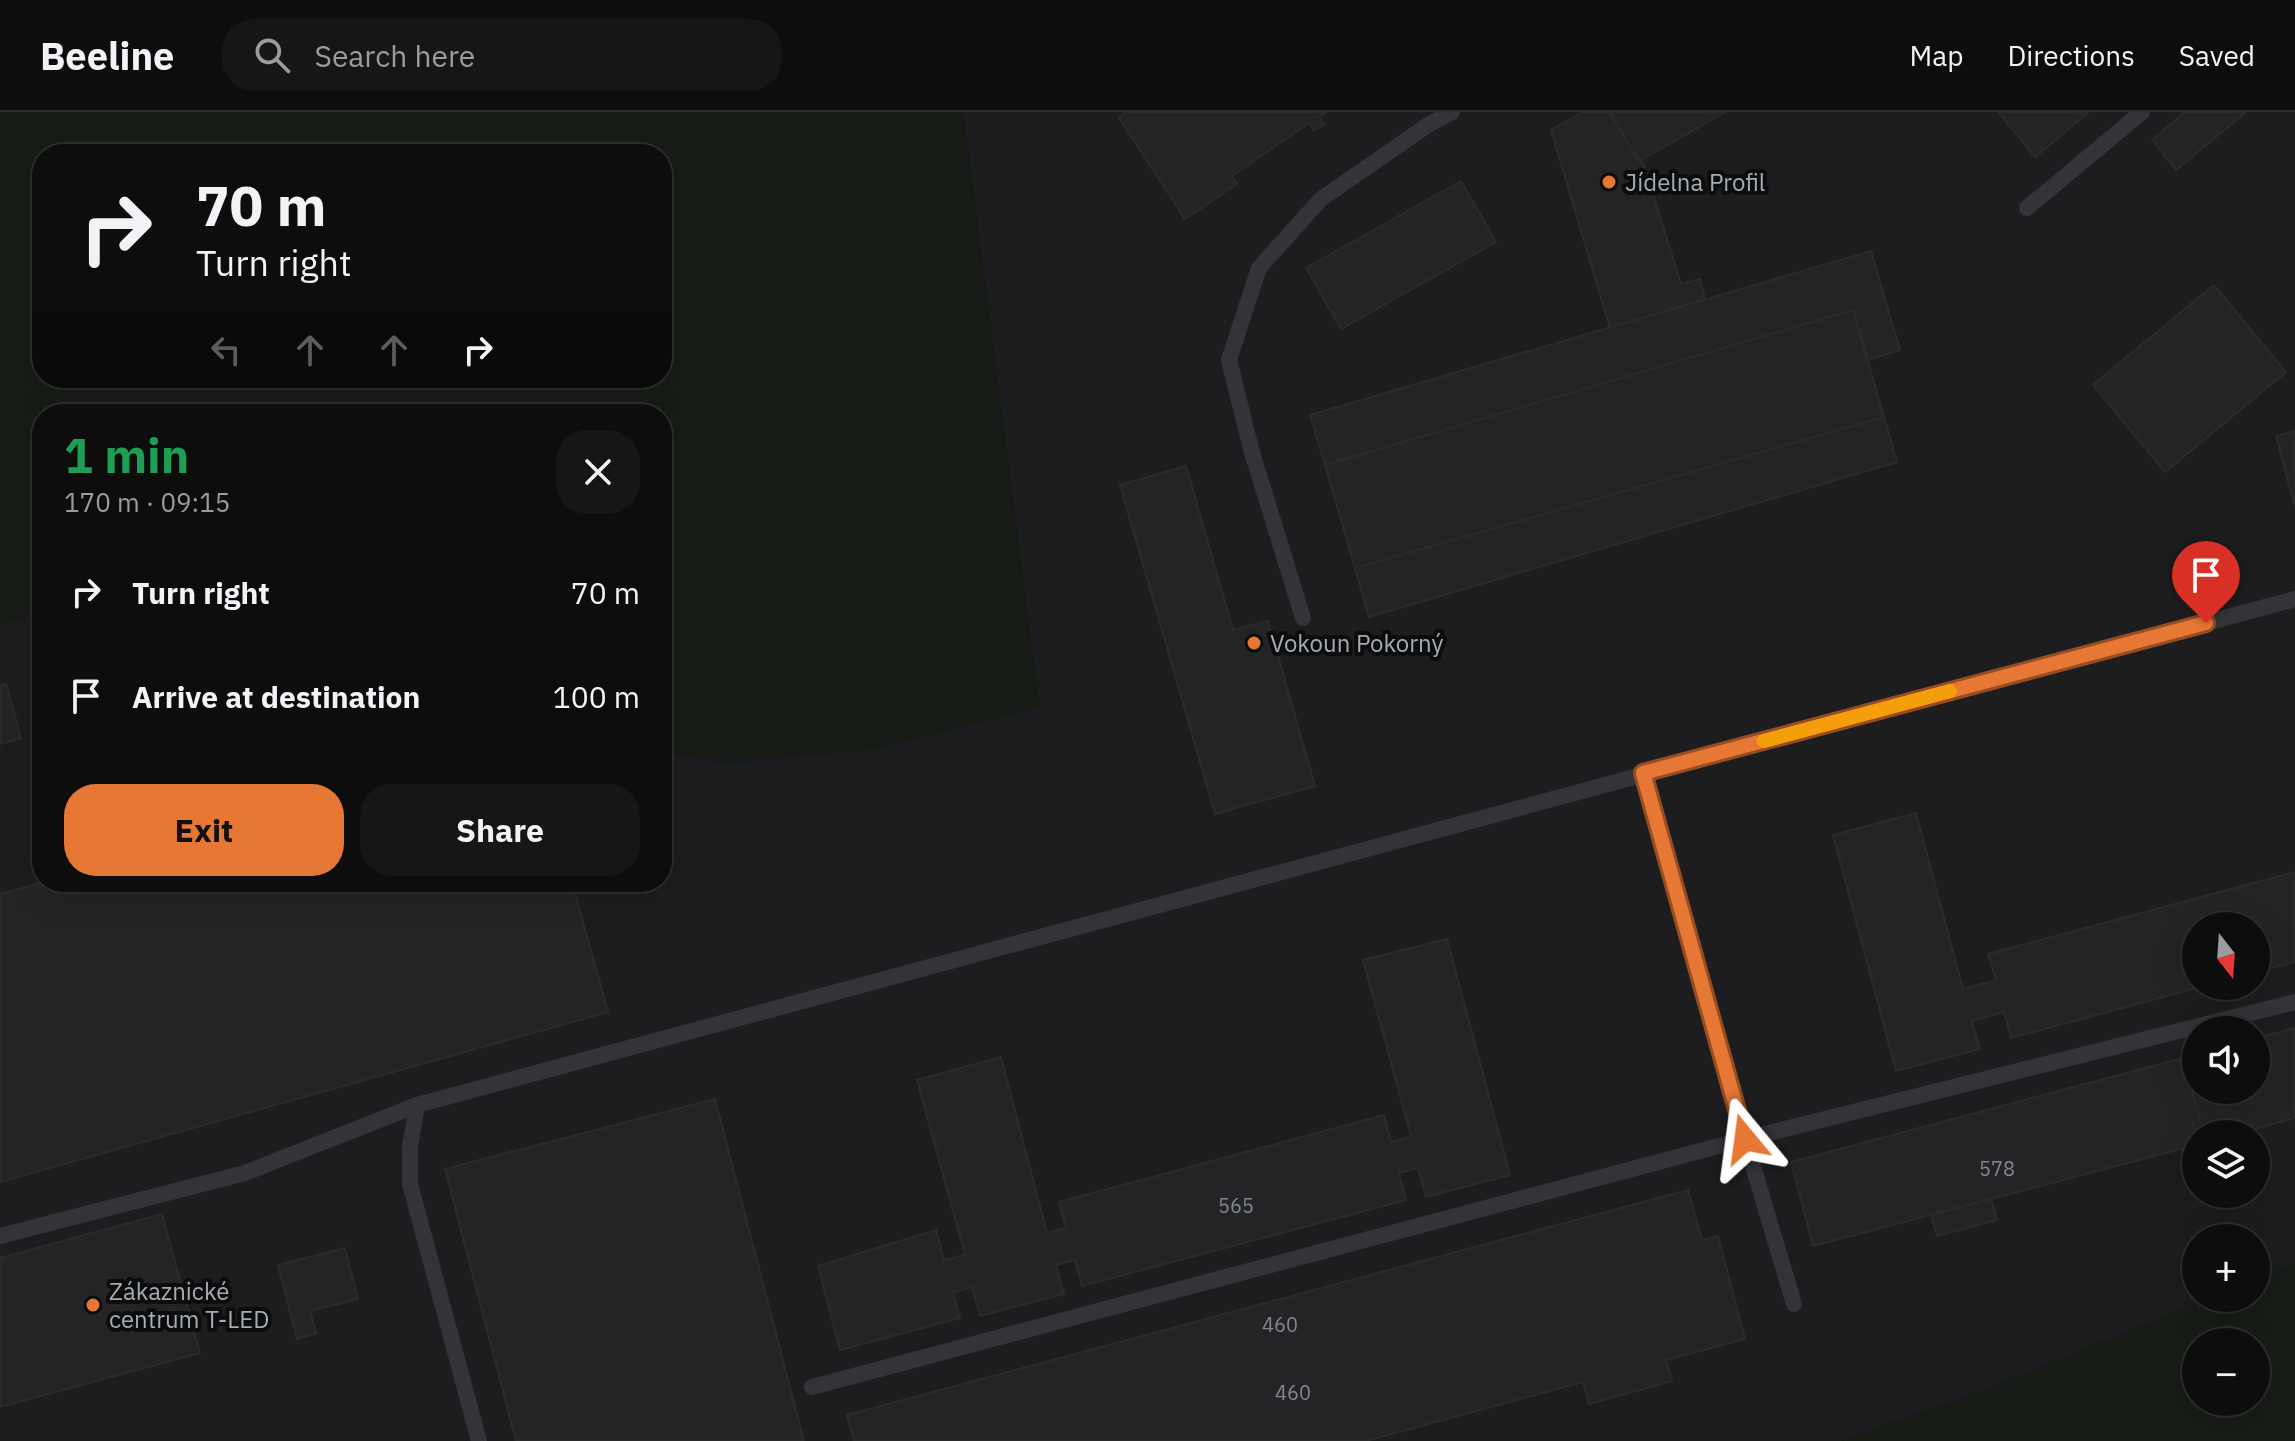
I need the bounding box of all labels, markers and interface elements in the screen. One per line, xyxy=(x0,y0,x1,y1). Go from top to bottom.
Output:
search box xyxy=(222,19,782,91)
text: Beeline xyxy=(40,31,174,80)
icon: search xyxy=(250,33,294,77)
text: Search here xyxy=(314,36,475,75)
text: Map xyxy=(1909,37,1963,74)
text: Directions xyxy=(2007,37,2135,74)
text: Saved xyxy=(2179,37,2255,74)
place label: Jídelna Profil xyxy=(1625,166,1765,198)
text: 70 m xyxy=(196,169,326,241)
marker: Jídelna Profil xyxy=(1600,173,1618,191)
icon: right xyxy=(64,176,168,280)
text: Turn right xyxy=(196,239,352,286)
icon: left xyxy=(204,328,248,372)
icon: ahead xyxy=(288,328,332,372)
icon: ahead xyxy=(372,328,416,372)
icon: right xyxy=(456,328,500,372)
text: 1 min xyxy=(64,424,189,486)
button: close xyxy=(556,430,640,514)
text: 170 m · 09:15 xyxy=(64,485,230,519)
pin xyxy=(2172,541,2240,623)
icon: arrive xyxy=(2184,553,2228,597)
icon: right xyxy=(64,570,108,614)
text: Turn right xyxy=(132,573,270,612)
text: 70 m xyxy=(571,573,640,612)
place label: Vokoun Pokorný xyxy=(1270,627,1443,659)
marker: Vokoun Pokorný xyxy=(1245,634,1263,652)
icon: arrive xyxy=(64,674,108,718)
text: Arrive at destination xyxy=(132,677,420,716)
text: 100 m xyxy=(553,677,640,716)
button: Exit xyxy=(64,784,344,876)
button: Share xyxy=(360,784,640,876)
north arrow xyxy=(2182,912,2270,1000)
map controls xyxy=(2182,912,2270,1416)
button: sound xyxy=(2182,1016,2270,1104)
position arrow xyxy=(1703,1097,1787,1181)
button: layers xyxy=(2182,1120,2270,1208)
house number: 578 xyxy=(1979,1155,2015,1182)
house number: 565 xyxy=(1218,1192,1254,1219)
button: + xyxy=(2182,1224,2270,1312)
place label: Zákaznické centrum T-LED xyxy=(109,1275,269,1335)
marker: Zákaznické centrum T-LED xyxy=(84,1296,102,1314)
house number: 460 xyxy=(1262,1311,1298,1338)
button: − xyxy=(2182,1328,2270,1416)
house number: 460 xyxy=(1275,1379,1311,1406)

